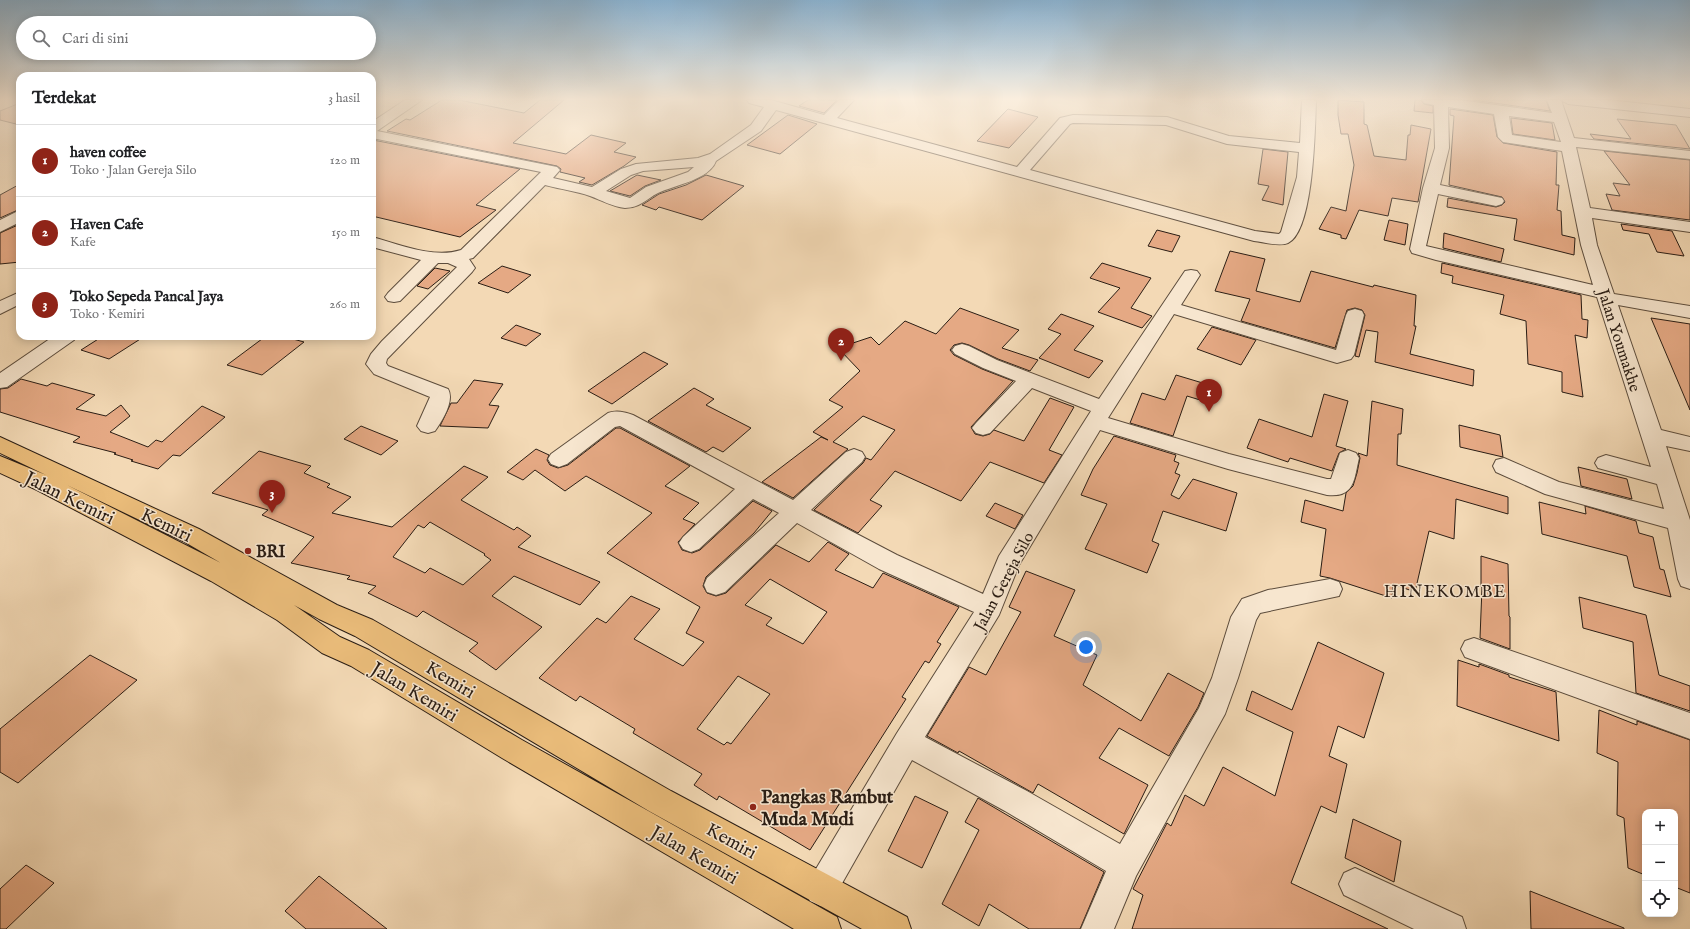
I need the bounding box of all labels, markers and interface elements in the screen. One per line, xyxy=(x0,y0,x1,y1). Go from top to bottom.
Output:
search box xyxy=(16,16,376,60)
icon: search xyxy=(30,27,52,49)
text: Cari di sini xyxy=(62,29,129,48)
text: Terdekat xyxy=(32,88,96,109)
text: 3 hasil xyxy=(328,90,360,107)
text: haven coffee xyxy=(70,143,146,162)
text: 1 xyxy=(43,152,47,169)
text: 120 m xyxy=(330,152,360,169)
text: Toko · Jalan Gereja Silo xyxy=(70,162,196,179)
text: Haven Cafe xyxy=(70,215,143,234)
text: 2 xyxy=(42,224,48,241)
text: 150 m xyxy=(331,224,360,241)
text: Kafe xyxy=(70,234,96,251)
street label: Jalan Youmakhe xyxy=(1591,285,1644,394)
text: Toko Sepeda Pancal Jaya xyxy=(70,287,223,306)
text: 3 xyxy=(43,296,47,313)
text: 260 m xyxy=(329,296,360,313)
text: Toko · Kemiri xyxy=(70,306,145,323)
pin: 2 xyxy=(828,328,854,361)
pin: 1 xyxy=(1196,379,1222,412)
street label: Jalan Kemiri xyxy=(18,466,118,531)
pin: 3 xyxy=(259,480,285,513)
street label: Kemiri xyxy=(136,503,196,548)
street label: Jalan Gereja Silo xyxy=(969,529,1039,637)
place label: BRI xyxy=(256,543,286,563)
marker: BRI xyxy=(243,546,253,556)
district label: HINEKOMBE xyxy=(1384,582,1506,603)
your location xyxy=(1076,637,1096,657)
street label: Jalan Kemiri xyxy=(364,656,462,728)
street label: Kemiri xyxy=(421,656,479,705)
place label: Pangkas Rambut Muda Mudi xyxy=(761,786,894,832)
marker: Pangkas Rambut Muda Mudi xyxy=(748,802,758,812)
map controls xyxy=(1642,809,1678,917)
button: + xyxy=(1642,809,1678,845)
street label: Kemiri xyxy=(701,818,761,865)
street label: Jalan Kemiri xyxy=(644,820,742,890)
button: − xyxy=(1642,845,1678,881)
button: locate xyxy=(1642,881,1678,917)

